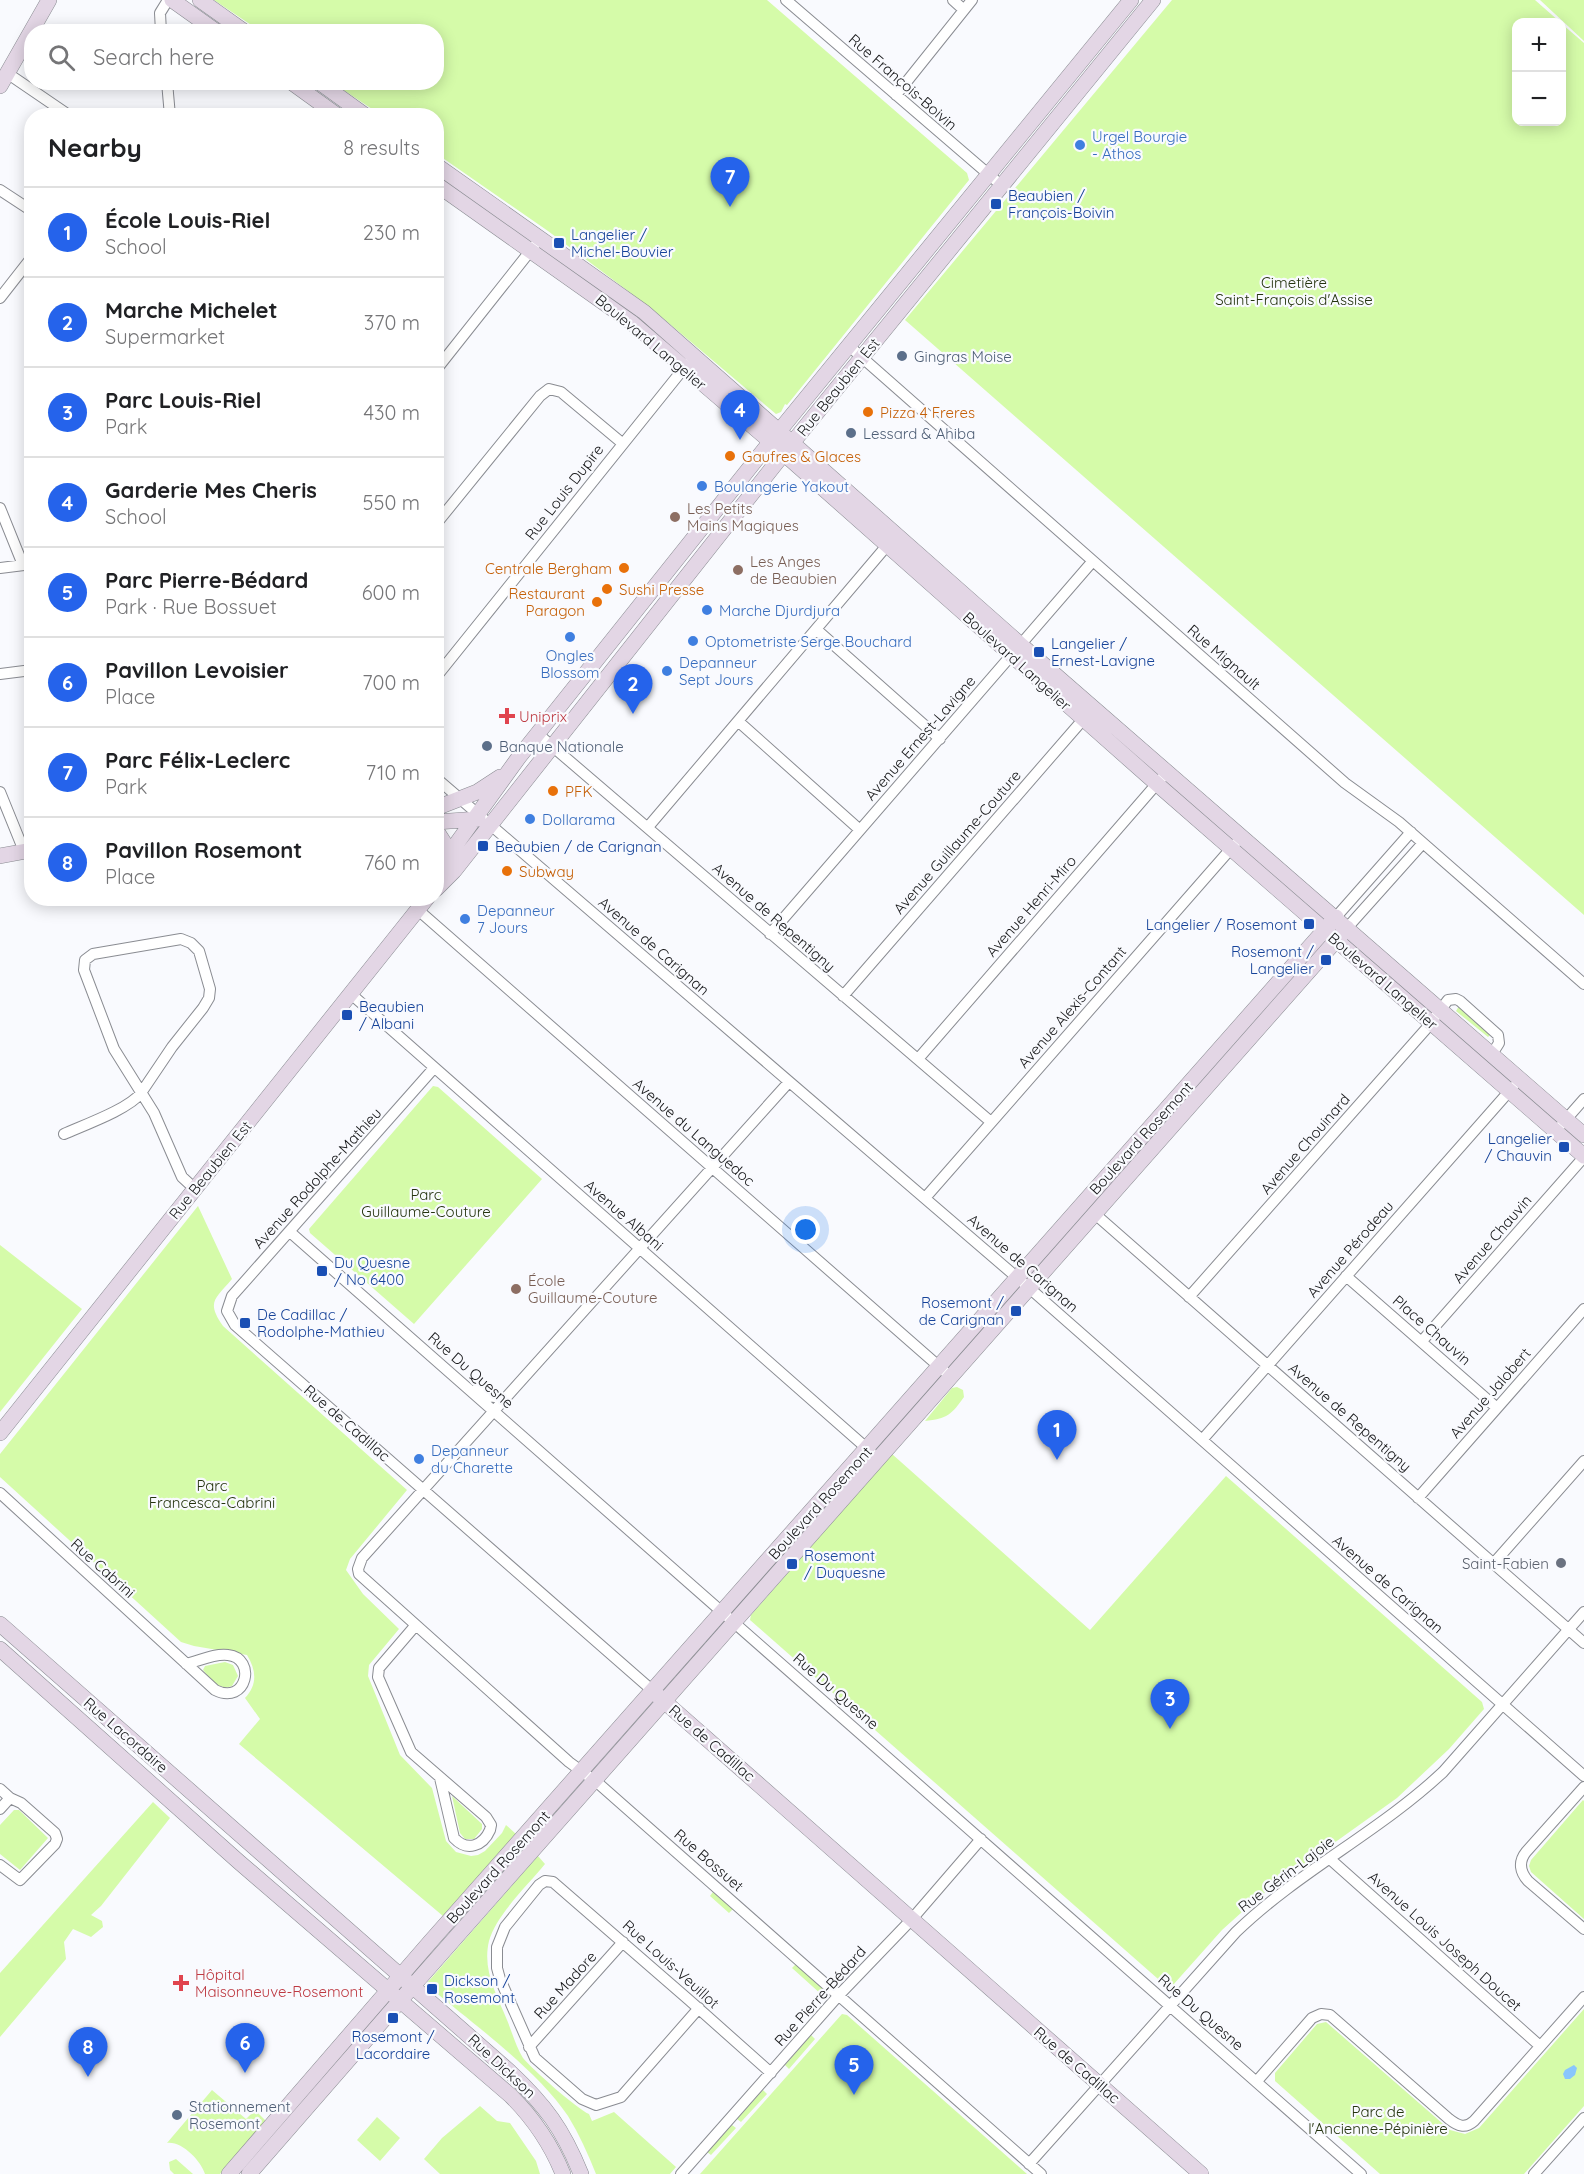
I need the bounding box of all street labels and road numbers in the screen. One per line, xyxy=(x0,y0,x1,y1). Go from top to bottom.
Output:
street label: Rue François-Boivin xyxy=(845,30,961,134)
street label: Boulevard Langelier xyxy=(592,290,710,394)
street label: Rue Beaubien Est xyxy=(793,334,883,440)
street label: Rue Louis Dupire xyxy=(521,440,607,544)
street label: Boulevard Langelier xyxy=(959,607,1075,715)
street label: Rue Mignault xyxy=(1184,620,1264,694)
street label: Avenue Ernest-Lavigne xyxy=(861,672,979,804)
street label: Avenue Guillaume-Couture xyxy=(889,766,1025,918)
street label: Avenue Henri-Miro xyxy=(982,851,1080,961)
street label: Avenue de Repentigny xyxy=(709,858,839,976)
street label: Avenue de Carignan xyxy=(595,893,713,999)
street label: Boulevard Langelier xyxy=(1324,928,1442,1034)
street label: Avenue Alexis-Contant xyxy=(1014,942,1130,1072)
street label: Avenue du Languedoc xyxy=(629,1074,759,1190)
street label: Boulevard Rosemont xyxy=(1085,1077,1197,1199)
street label: Avenue Chouinard xyxy=(1256,1090,1354,1198)
street label: Avenue Rodolphe-Mathieu xyxy=(249,1104,385,1252)
street label: Rue Beaubien Est xyxy=(165,1117,255,1223)
street label: Avenue Albani xyxy=(581,1175,667,1255)
street label: Avenue Chauvin xyxy=(1448,1191,1536,1287)
street label: Avenue Pérodeau xyxy=(1303,1197,1397,1301)
street label: Avenue de Carignan xyxy=(964,1210,1082,1316)
street label: Place Chauvin xyxy=(1389,1291,1475,1369)
street label: Rue Du Quesne xyxy=(424,1328,518,1412)
street label: Avenue Jalobert xyxy=(1445,1344,1535,1442)
street label: Avenue de Repentigny xyxy=(1285,1358,1415,1476)
street label: Rue de Cadillac xyxy=(300,1381,394,1466)
street label: Boulevard Rosemont xyxy=(764,1442,876,1564)
street label: Avenue de Carignan xyxy=(1329,1531,1447,1637)
street label: Rue Cabrini xyxy=(67,1534,139,1602)
street label: Rue Du Quesne xyxy=(789,1649,883,1733)
street label: Rue Lacordaire xyxy=(80,1693,172,1777)
street label: Rue de Cadillac xyxy=(665,1701,759,1786)
street label: Boulevard Rosemont xyxy=(442,1806,554,1928)
street label: Rue Bossuet xyxy=(670,1825,748,1895)
street label: Rue Gérin-Lajoie xyxy=(1234,1832,1338,1916)
street label: Avenue Louis Joseph Doucet xyxy=(1364,1867,1526,2015)
street label: Rue Louis-Veuillot xyxy=(619,1916,723,2012)
street label: Rue Pierre-Bédard xyxy=(770,1942,870,2050)
street label: Rue Madore xyxy=(530,1947,600,2023)
street label: Rue Du Quesne xyxy=(1154,1970,1248,2054)
street label: Rue de Cadillac xyxy=(1030,2023,1124,2108)
street label: Rue Dickson xyxy=(464,2030,540,2102)

